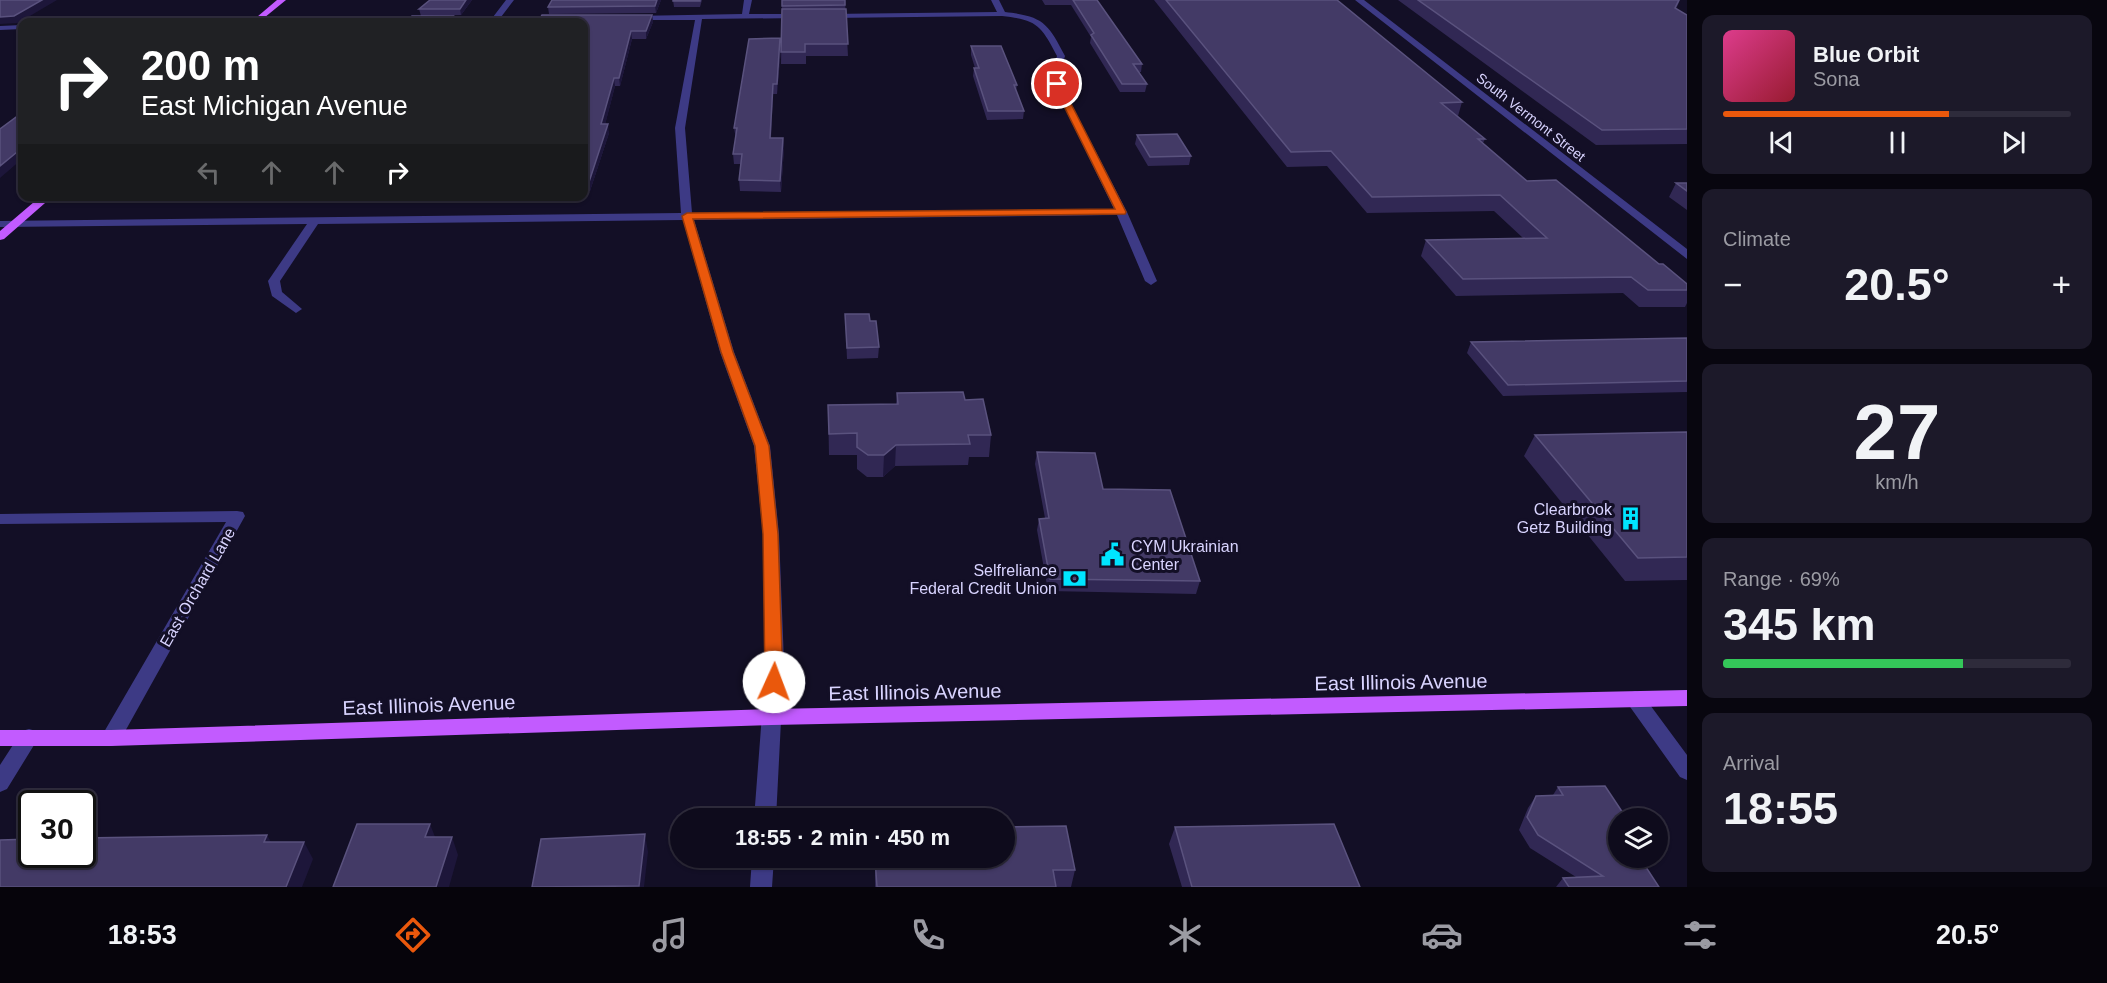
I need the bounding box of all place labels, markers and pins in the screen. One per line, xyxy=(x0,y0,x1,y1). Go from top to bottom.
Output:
pin xyxy=(1031,58,1082,109)
place label: Clearbrook Getz Building xyxy=(1517,501,1613,536)
building icon: Clearbrook Getz Building xyxy=(1617,505,1643,531)
place label: CYM Ukrainian Center xyxy=(1131,538,1239,573)
public building icon: CYM Ukrainian Center xyxy=(1100,542,1126,568)
place label: Selfreliance Federal Credit Union xyxy=(909,562,1057,597)
bank icon: Selfreliance Federal Credit Union xyxy=(1062,566,1088,592)

